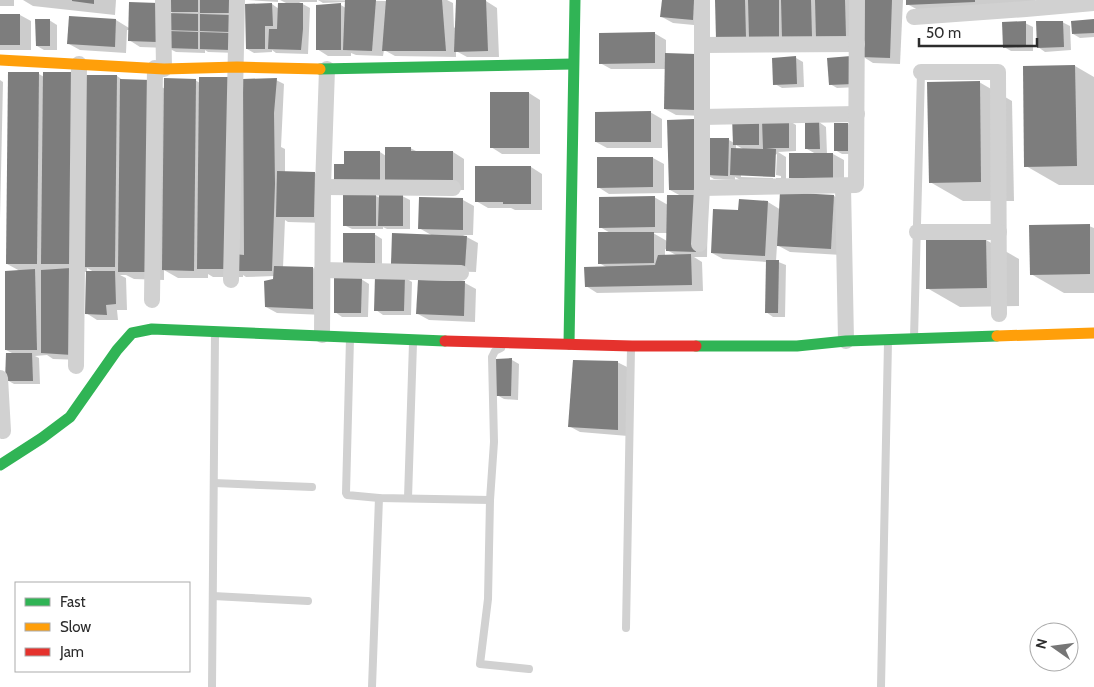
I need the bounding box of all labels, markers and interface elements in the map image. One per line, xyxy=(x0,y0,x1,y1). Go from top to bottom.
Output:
scale bar xyxy=(919,15,1036,47)
text: 50 m xyxy=(926,24,961,42)
legend xyxy=(15,582,190,672)
text: Fast xyxy=(60,593,85,611)
text: Slow xyxy=(60,618,91,636)
north arrow xyxy=(1029,622,1079,672)
text: N xyxy=(1031,637,1051,651)
text: Jam xyxy=(59,643,84,661)

